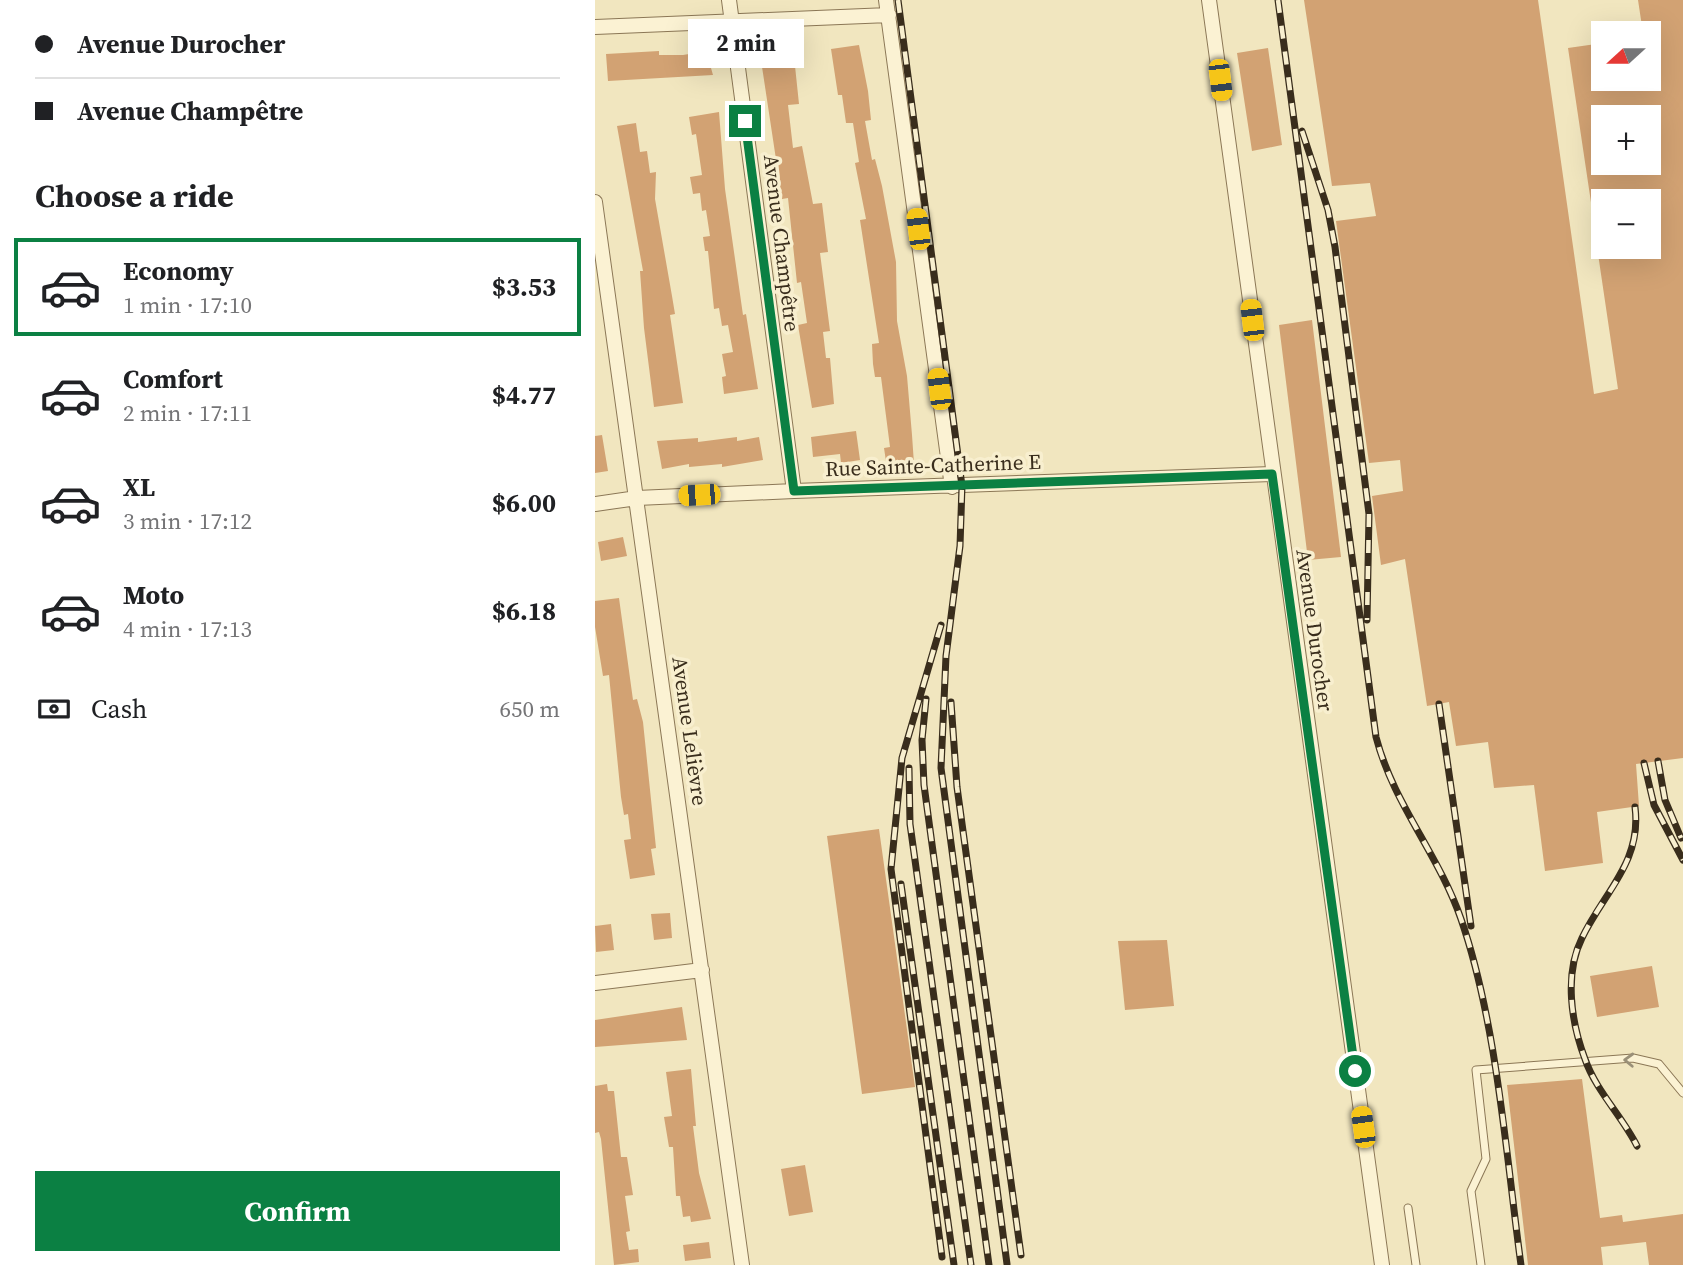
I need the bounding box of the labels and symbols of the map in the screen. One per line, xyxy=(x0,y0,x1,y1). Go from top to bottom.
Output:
callout: 2 min xyxy=(687,19,803,68)
north arrow xyxy=(1591,21,1661,91)
car xyxy=(1208,58,1233,102)
route end xyxy=(729,105,761,137)
street label: Avenue Champêtre xyxy=(757,153,807,333)
car xyxy=(906,207,931,251)
car xyxy=(1240,298,1265,342)
car xyxy=(927,367,952,411)
street label: Rue Sainte-Catherine E xyxy=(824,447,1042,483)
car xyxy=(678,483,721,507)
street label: Avenue Durocher xyxy=(1289,547,1341,713)
street label: Avenue Lelièvre xyxy=(665,655,715,807)
one-way arrow xyxy=(1623,1052,1634,1067)
route start xyxy=(1339,1055,1371,1087)
car xyxy=(1350,1105,1377,1149)

